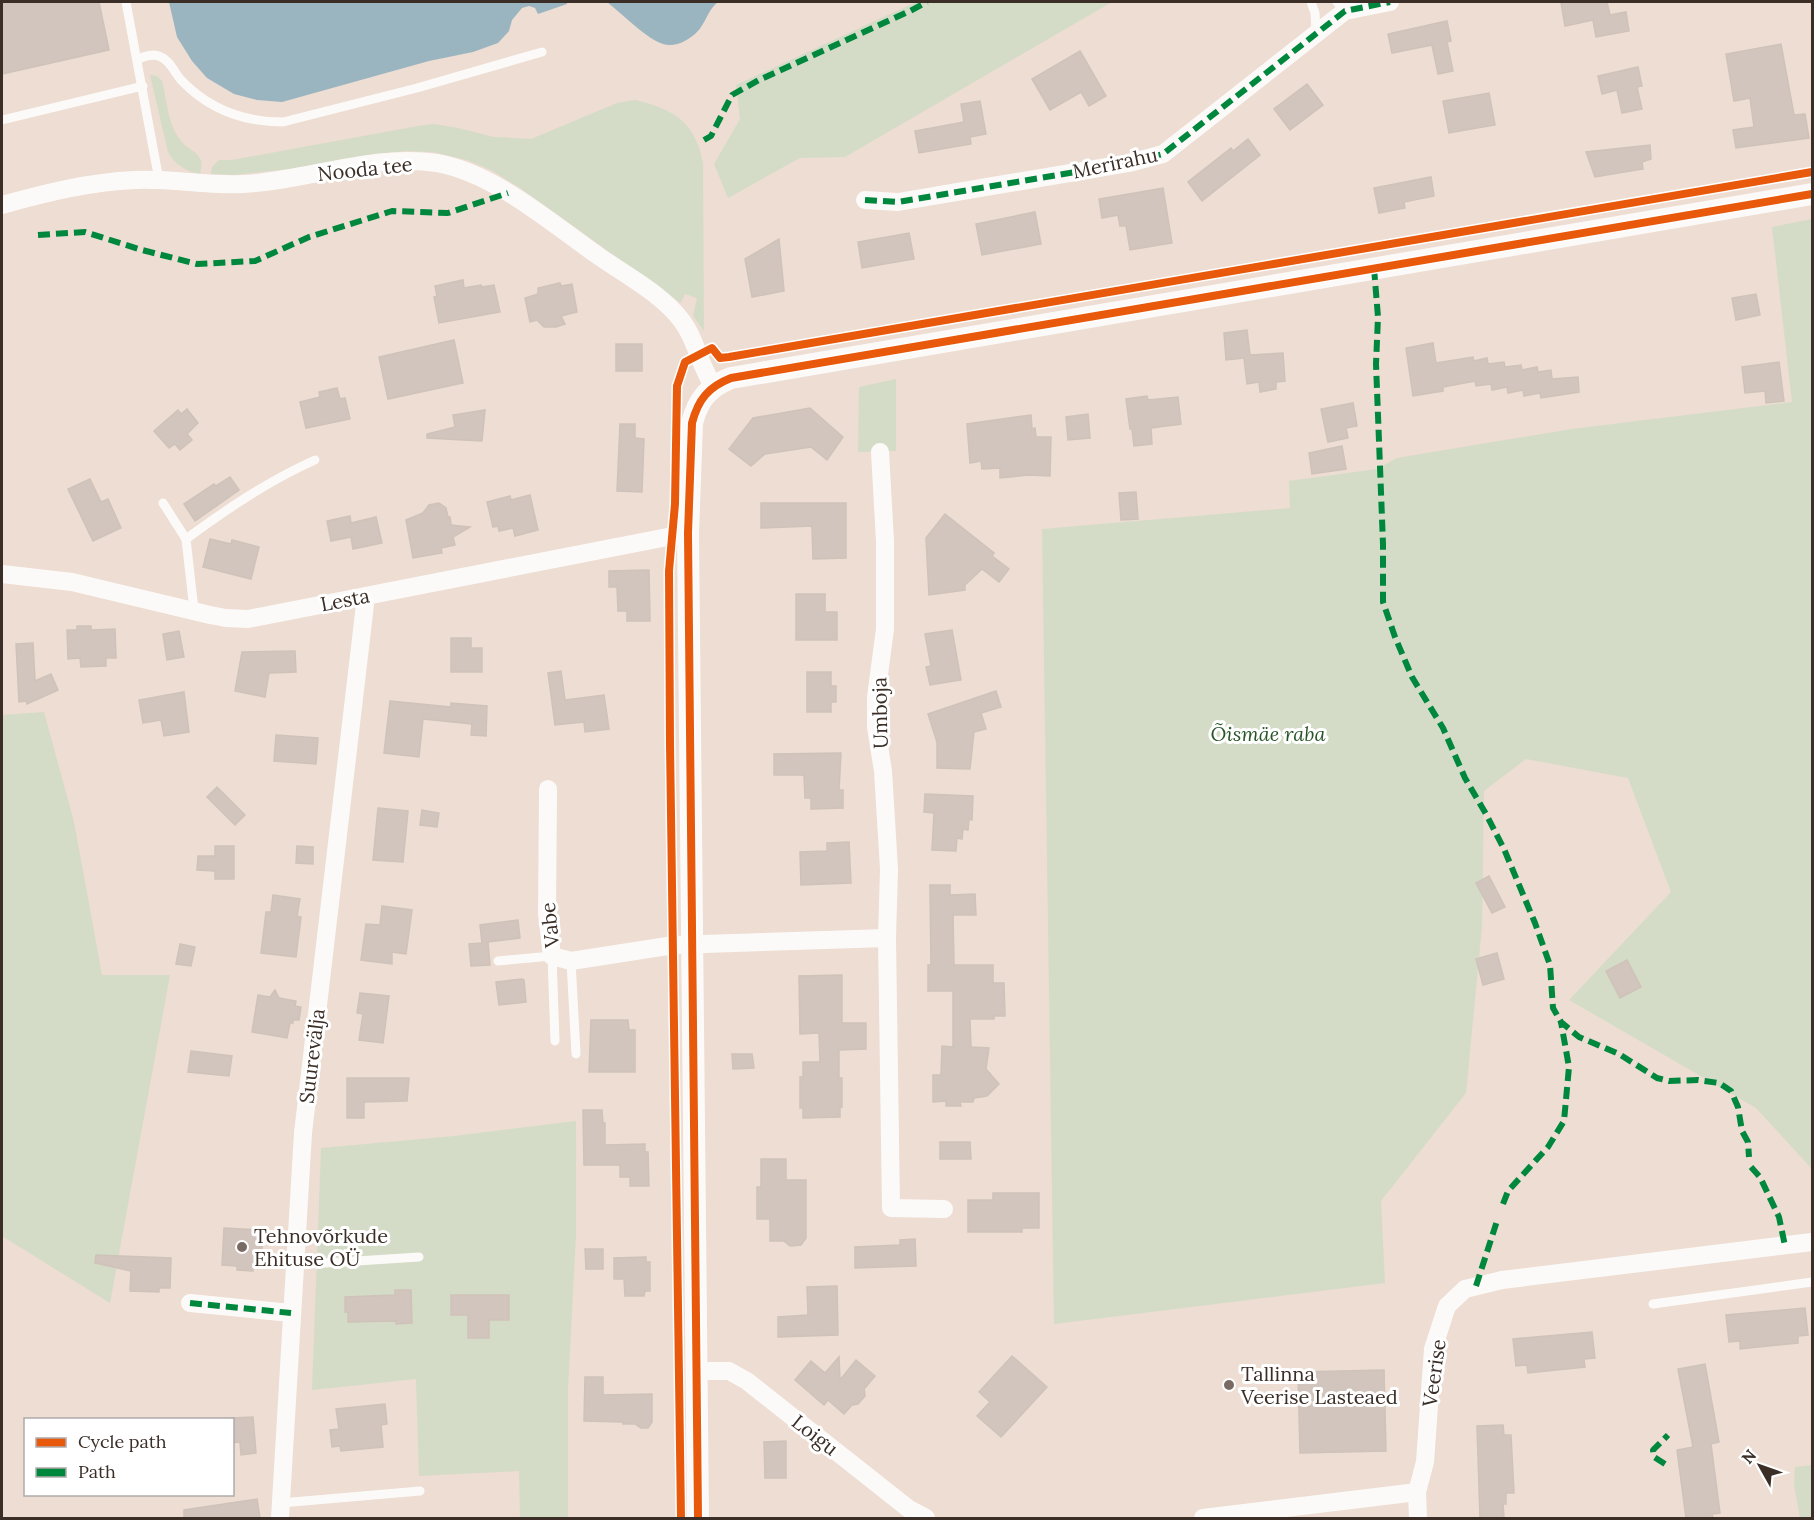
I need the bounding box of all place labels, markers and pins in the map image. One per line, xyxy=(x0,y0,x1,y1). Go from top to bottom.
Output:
place label: Tehnovõrkude Ehituse OÜ xyxy=(254,1223,388,1271)
marker: Tehnovõrkude Ehituse OÜ xyxy=(235,1240,249,1254)
place label: Tallinna Veerise Lasteaed xyxy=(1240,1361,1398,1409)
marker: Tallinna Veerise Lasteaed xyxy=(1222,1378,1236,1392)

